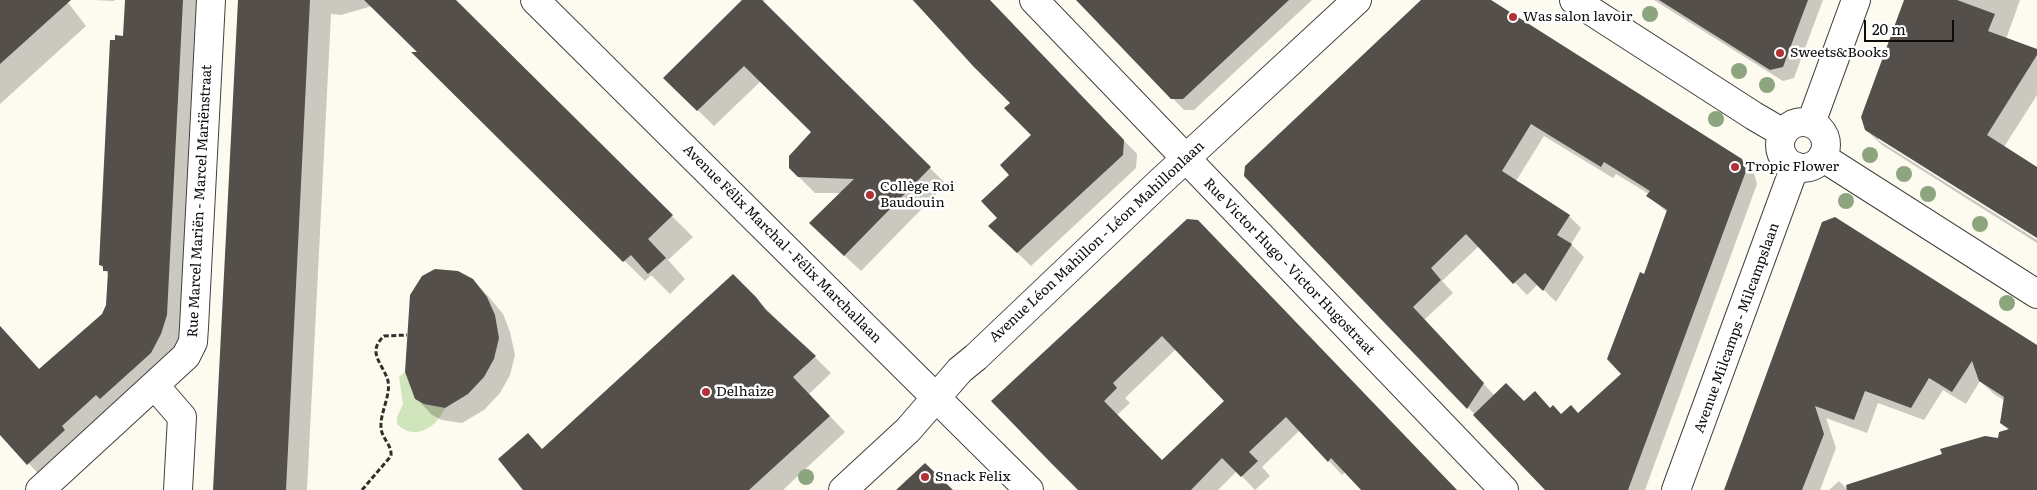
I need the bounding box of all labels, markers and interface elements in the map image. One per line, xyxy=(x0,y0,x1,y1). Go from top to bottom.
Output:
place label: Was salon lavoir xyxy=(1523,9,1632,25)
scale bar xyxy=(1867,10,1957,42)
marker: Was salon lavoir xyxy=(1507,11,1519,23)
text: 20 m xyxy=(1872,17,1906,40)
place label: Sweets&Books xyxy=(1790,45,1888,61)
marker: Sweets&Books xyxy=(1774,47,1786,59)
street label: Rue Marcel Mariën - Marcel Mariënstraat xyxy=(184,64,216,338)
street label: Avenue Léon Mahillon - Léon Mahillonlaan xyxy=(986,138,1208,346)
street label: Avenue Félix Marchal - Félix Marchallaan xyxy=(679,141,885,347)
place label: Tropic Flower xyxy=(1745,159,1839,175)
marker: Tropic Flower xyxy=(1729,161,1741,173)
street label: Rue Victor Hugo - Victor Hugostraat xyxy=(1200,175,1378,359)
place label: Collège Roi Baudouin xyxy=(880,179,954,212)
marker: Collège Roi Baudouin xyxy=(864,189,876,201)
street label: Avenue Milcamps - Milcampslaan xyxy=(1691,220,1783,436)
place label: Delhaize xyxy=(716,384,774,400)
marker: Delhaize xyxy=(700,386,712,398)
place label: Snack Felix xyxy=(935,469,1011,485)
marker: Snack Felix xyxy=(919,471,931,483)

